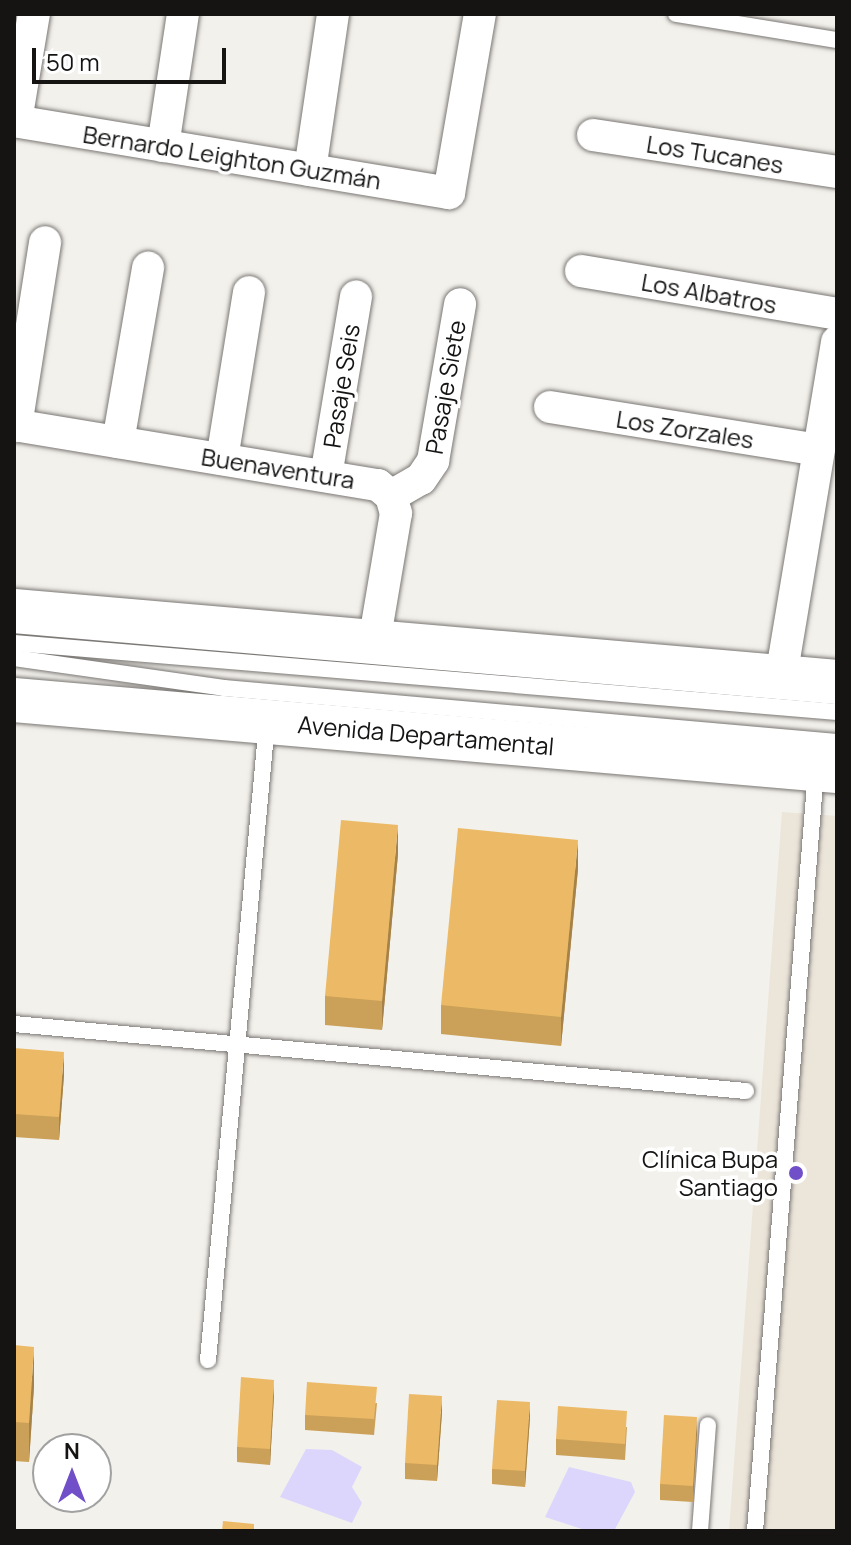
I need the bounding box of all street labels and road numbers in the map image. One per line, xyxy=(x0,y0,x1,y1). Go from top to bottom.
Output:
street label: Bernardo Leighton Guzmán xyxy=(81,119,383,195)
street label: Los Tucanes xyxy=(644,129,786,179)
street label: Los Albatros xyxy=(639,267,779,319)
street label: Pasaje Siete xyxy=(419,318,471,456)
street label: Pasaje Seis xyxy=(317,322,365,450)
street label: Los Zorzales xyxy=(614,404,756,454)
street label: Buenaventura xyxy=(199,442,357,494)
street label: Avenida Departamental xyxy=(296,709,556,761)

